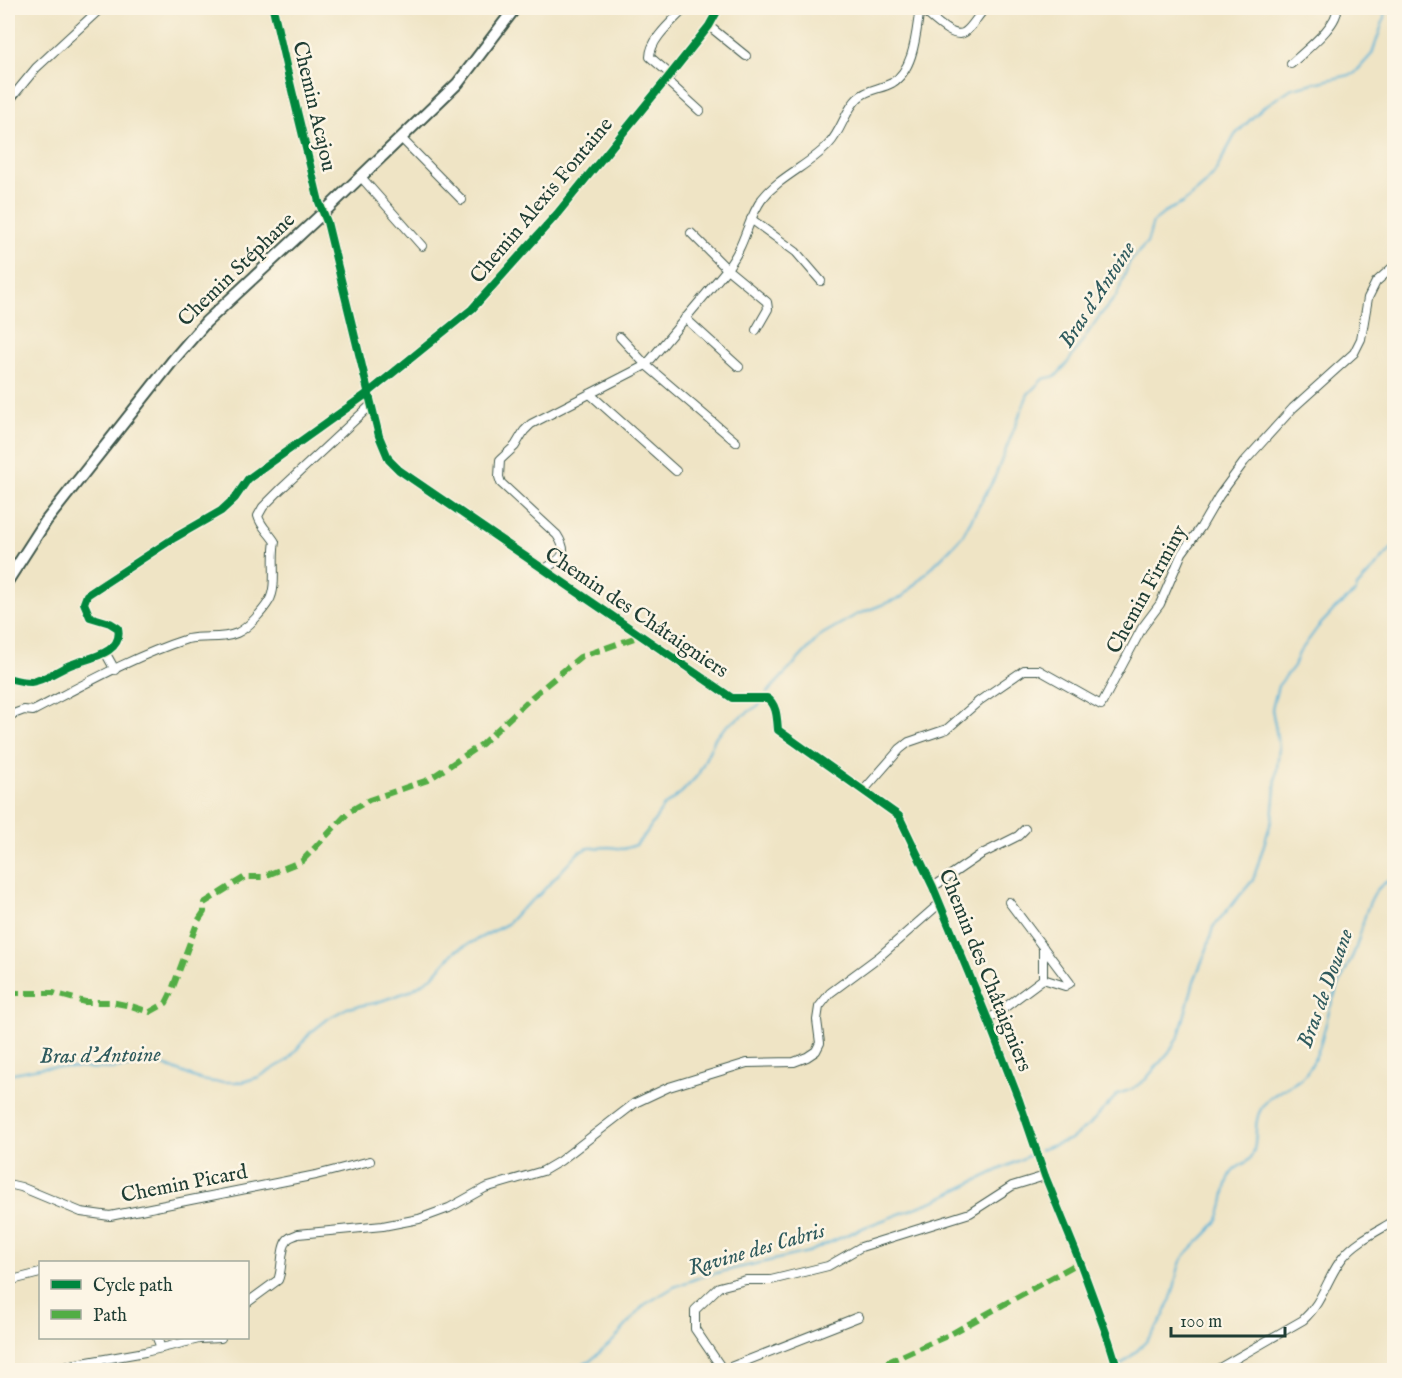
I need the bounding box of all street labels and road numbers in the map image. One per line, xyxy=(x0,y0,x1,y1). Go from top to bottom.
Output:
street label: Chemin Acajou xyxy=(285,39,342,174)
street label: Chemin Alexis Fontaine xyxy=(465,112,620,290)
street label: Chemin Stéphane xyxy=(173,207,302,333)
street label: Chemin Firminy xyxy=(1101,520,1194,659)
street label: Chemin des Châtaigniers xyxy=(539,542,733,685)
street label: Chemin des Châtaigniers xyxy=(932,865,1038,1076)
street label: Chemin Picard xyxy=(119,1159,250,1210)

